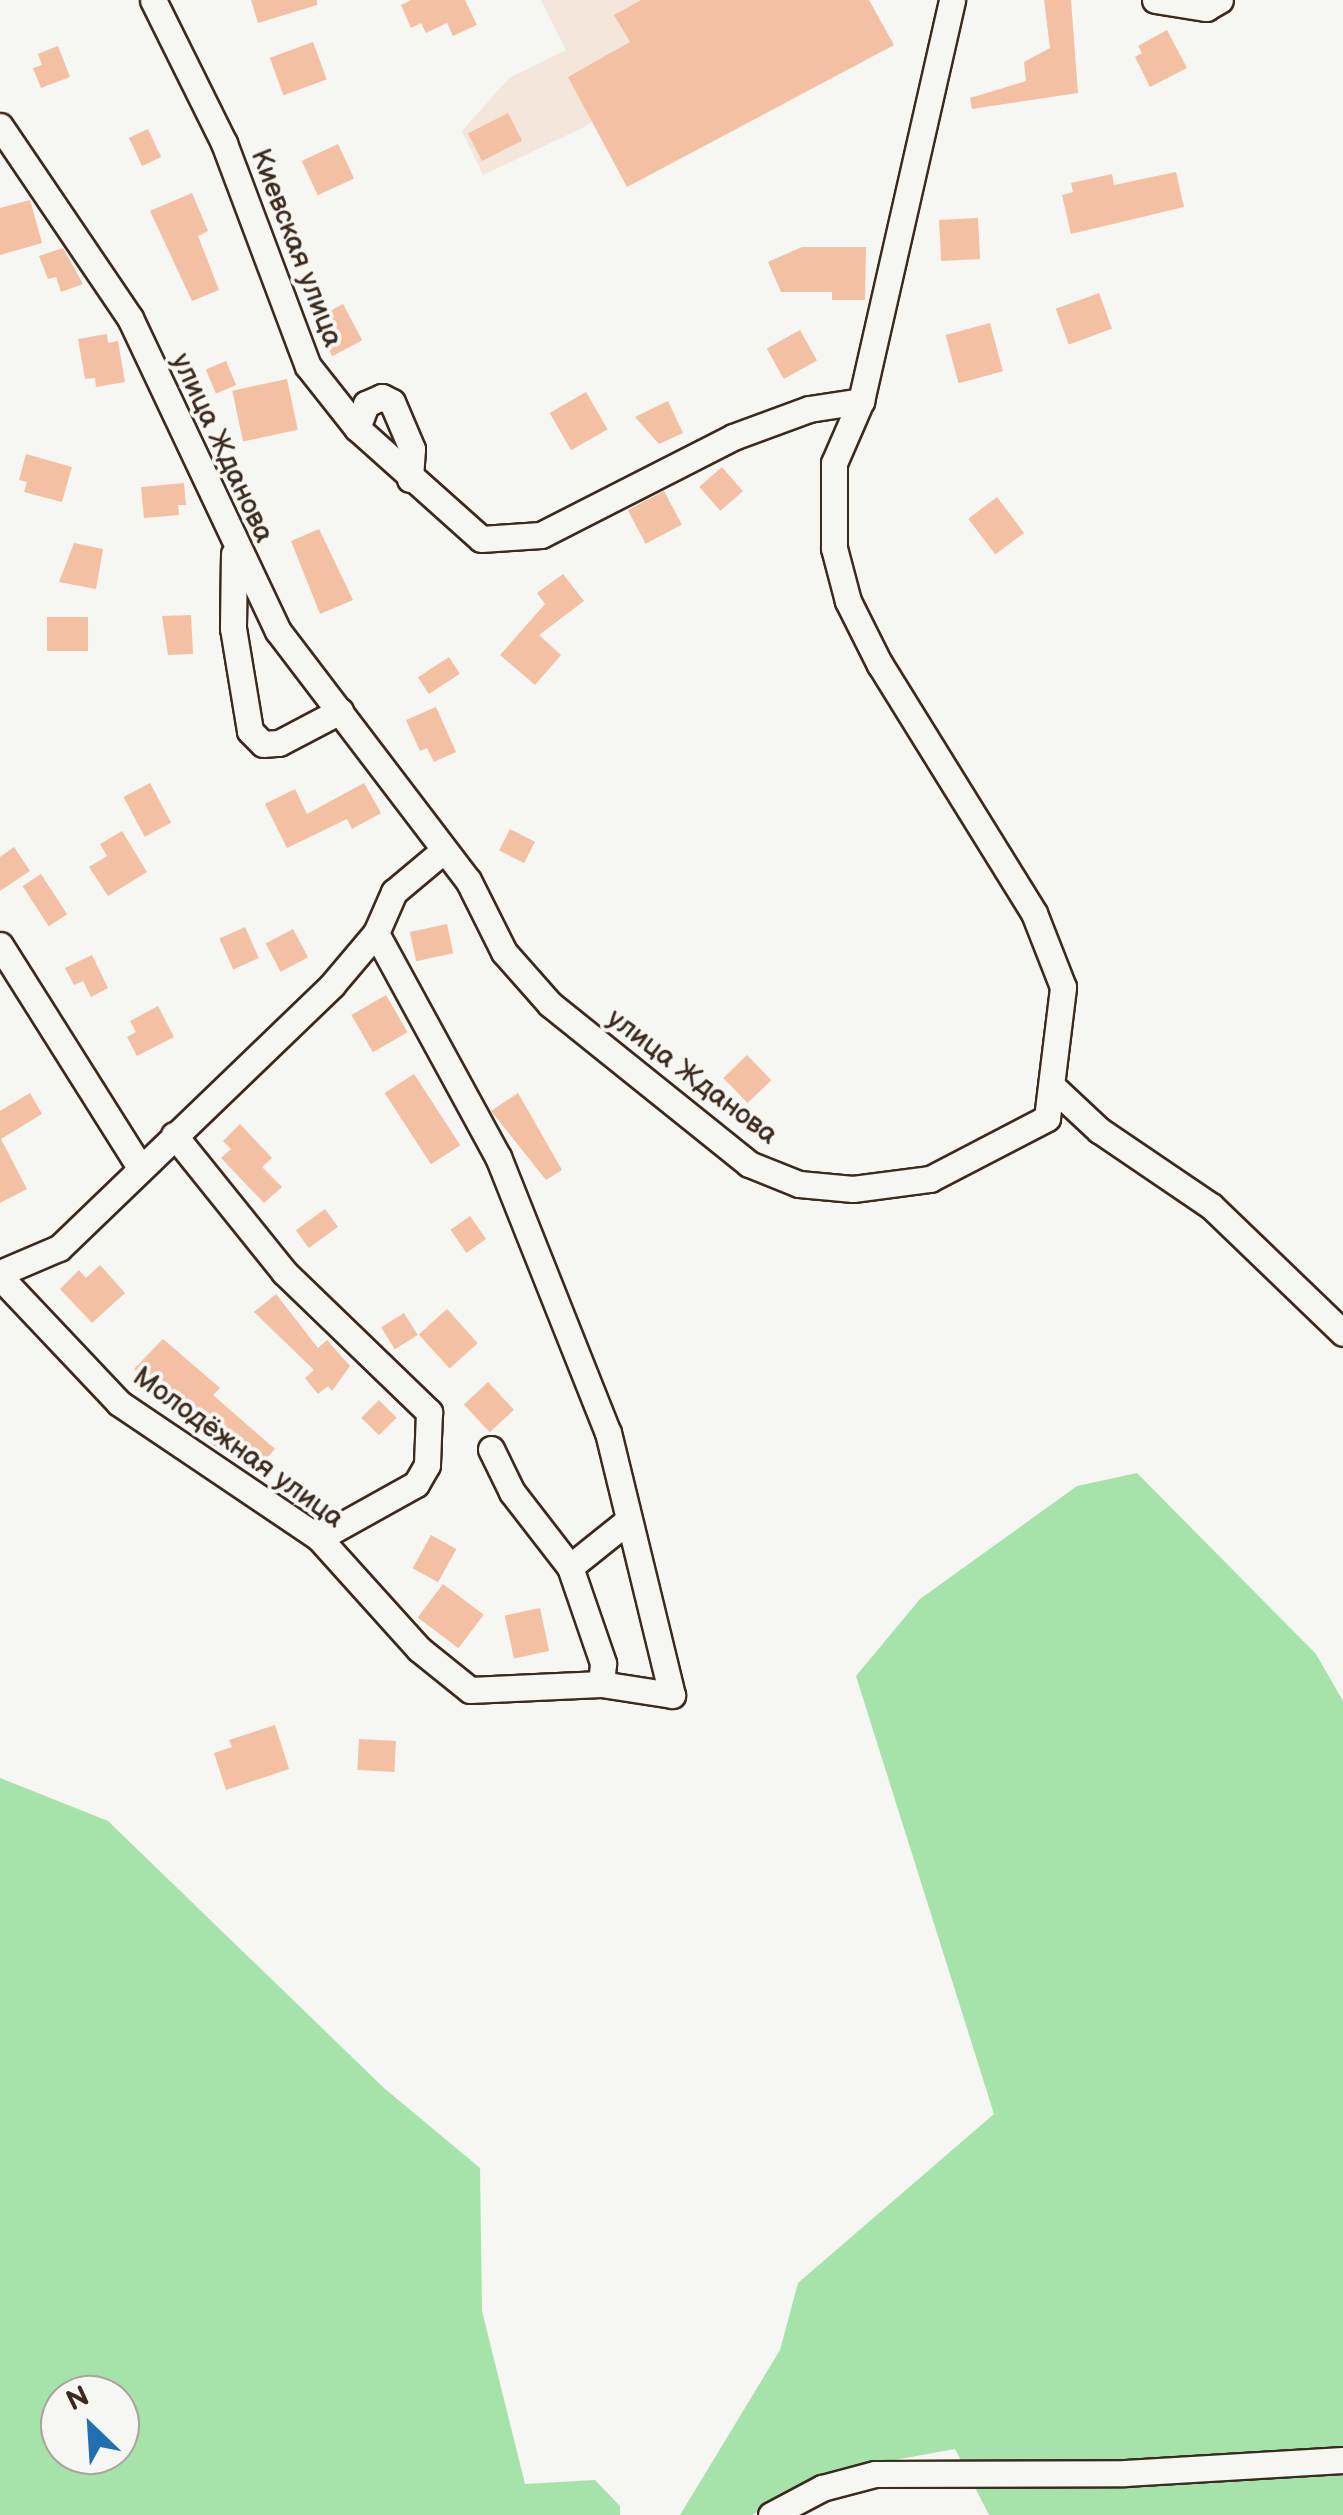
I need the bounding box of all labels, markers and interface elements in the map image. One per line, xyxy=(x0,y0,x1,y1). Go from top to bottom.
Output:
street label: Киевская улица xyxy=(243,144,349,352)
street label: улица Жданова xyxy=(163,348,281,548)
street label: улица Жданова xyxy=(600,1002,784,1152)
street label: Молодёжная улица xyxy=(126,1360,350,1536)
north arrow xyxy=(40,2375,140,2475)
text: N xyxy=(61,2380,94,2419)

